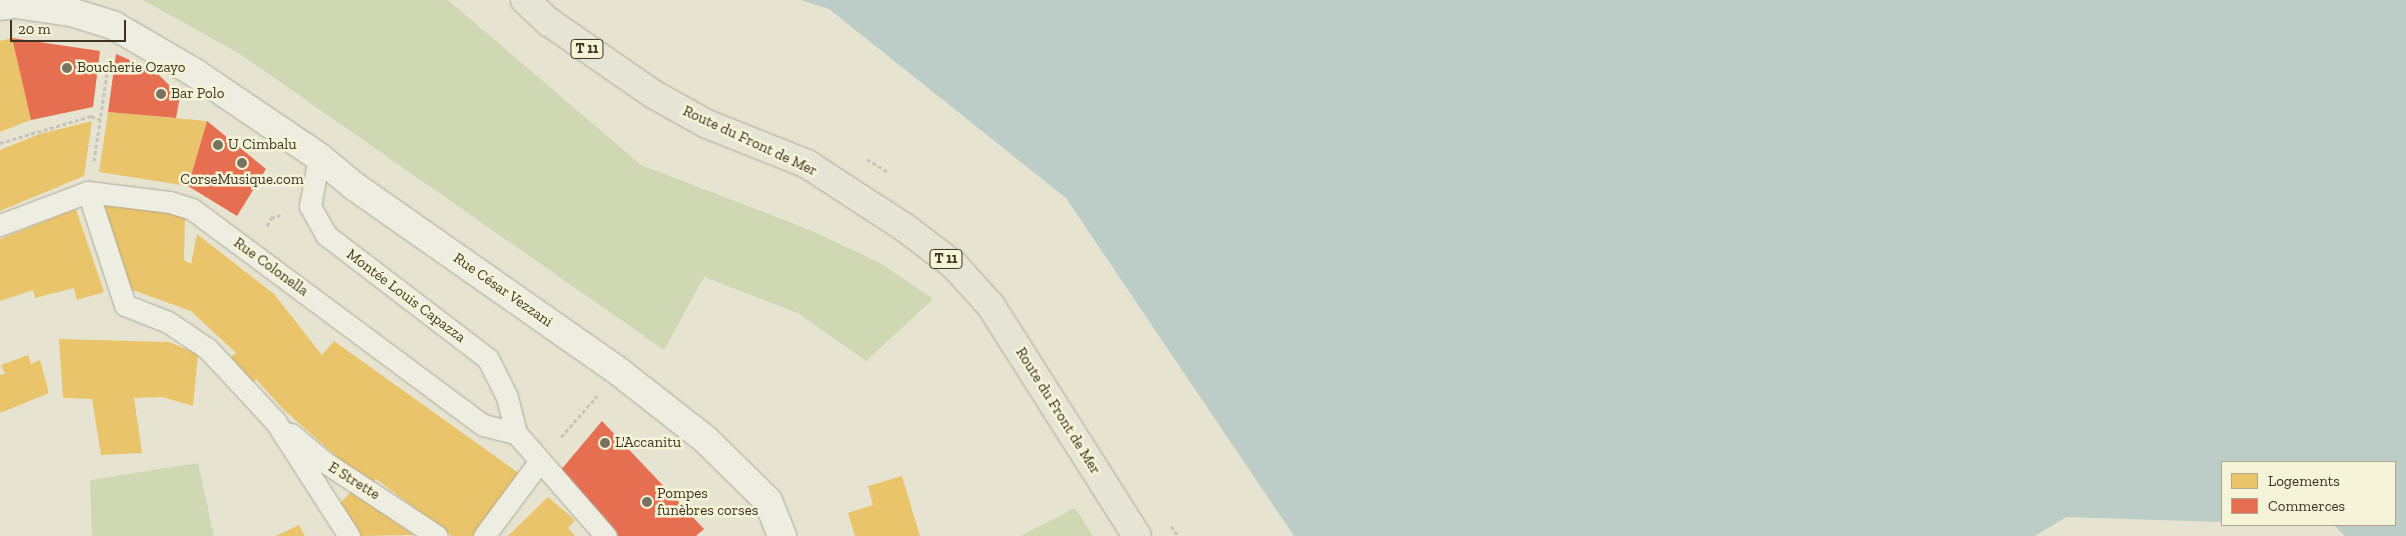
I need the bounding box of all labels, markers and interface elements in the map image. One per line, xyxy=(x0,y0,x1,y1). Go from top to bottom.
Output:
scale bar xyxy=(12,10,129,42)
text: 20 m xyxy=(18,20,51,38)
road number: T 11 xyxy=(570,38,604,61)
place label: Boucherie Ozayo xyxy=(77,59,185,77)
marker: Boucherie Ozayo xyxy=(61,62,73,74)
place label: Bar Polo xyxy=(171,85,225,103)
marker: Bar Polo xyxy=(155,88,167,100)
street label: Route du Front de Mer xyxy=(680,102,820,180)
place label: U Cimbalu xyxy=(228,136,297,154)
marker: U Cimbalu xyxy=(212,139,224,151)
marker: CorseMusique.com xyxy=(236,157,248,169)
place label: CorseMusique.com xyxy=(180,171,304,189)
street label: Rue Colonella xyxy=(230,234,312,300)
street label: Montée Louis Capazza xyxy=(343,245,469,347)
road number: T 11 xyxy=(928,248,964,270)
street label: Rue César Vezzani xyxy=(449,249,557,331)
street label: Route du Front de Mer xyxy=(1012,344,1104,478)
place label: L'Accanitu xyxy=(615,434,681,452)
marker: L'Accanitu xyxy=(599,437,611,449)
street label: E Strette xyxy=(325,458,383,504)
legend xyxy=(2221,461,2396,526)
text: Logements xyxy=(2268,472,2340,490)
place label: Pompes funèbres corses xyxy=(657,484,758,519)
marker: Pompes funèbres corses xyxy=(641,496,653,508)
text: Commerces xyxy=(2268,497,2345,515)

